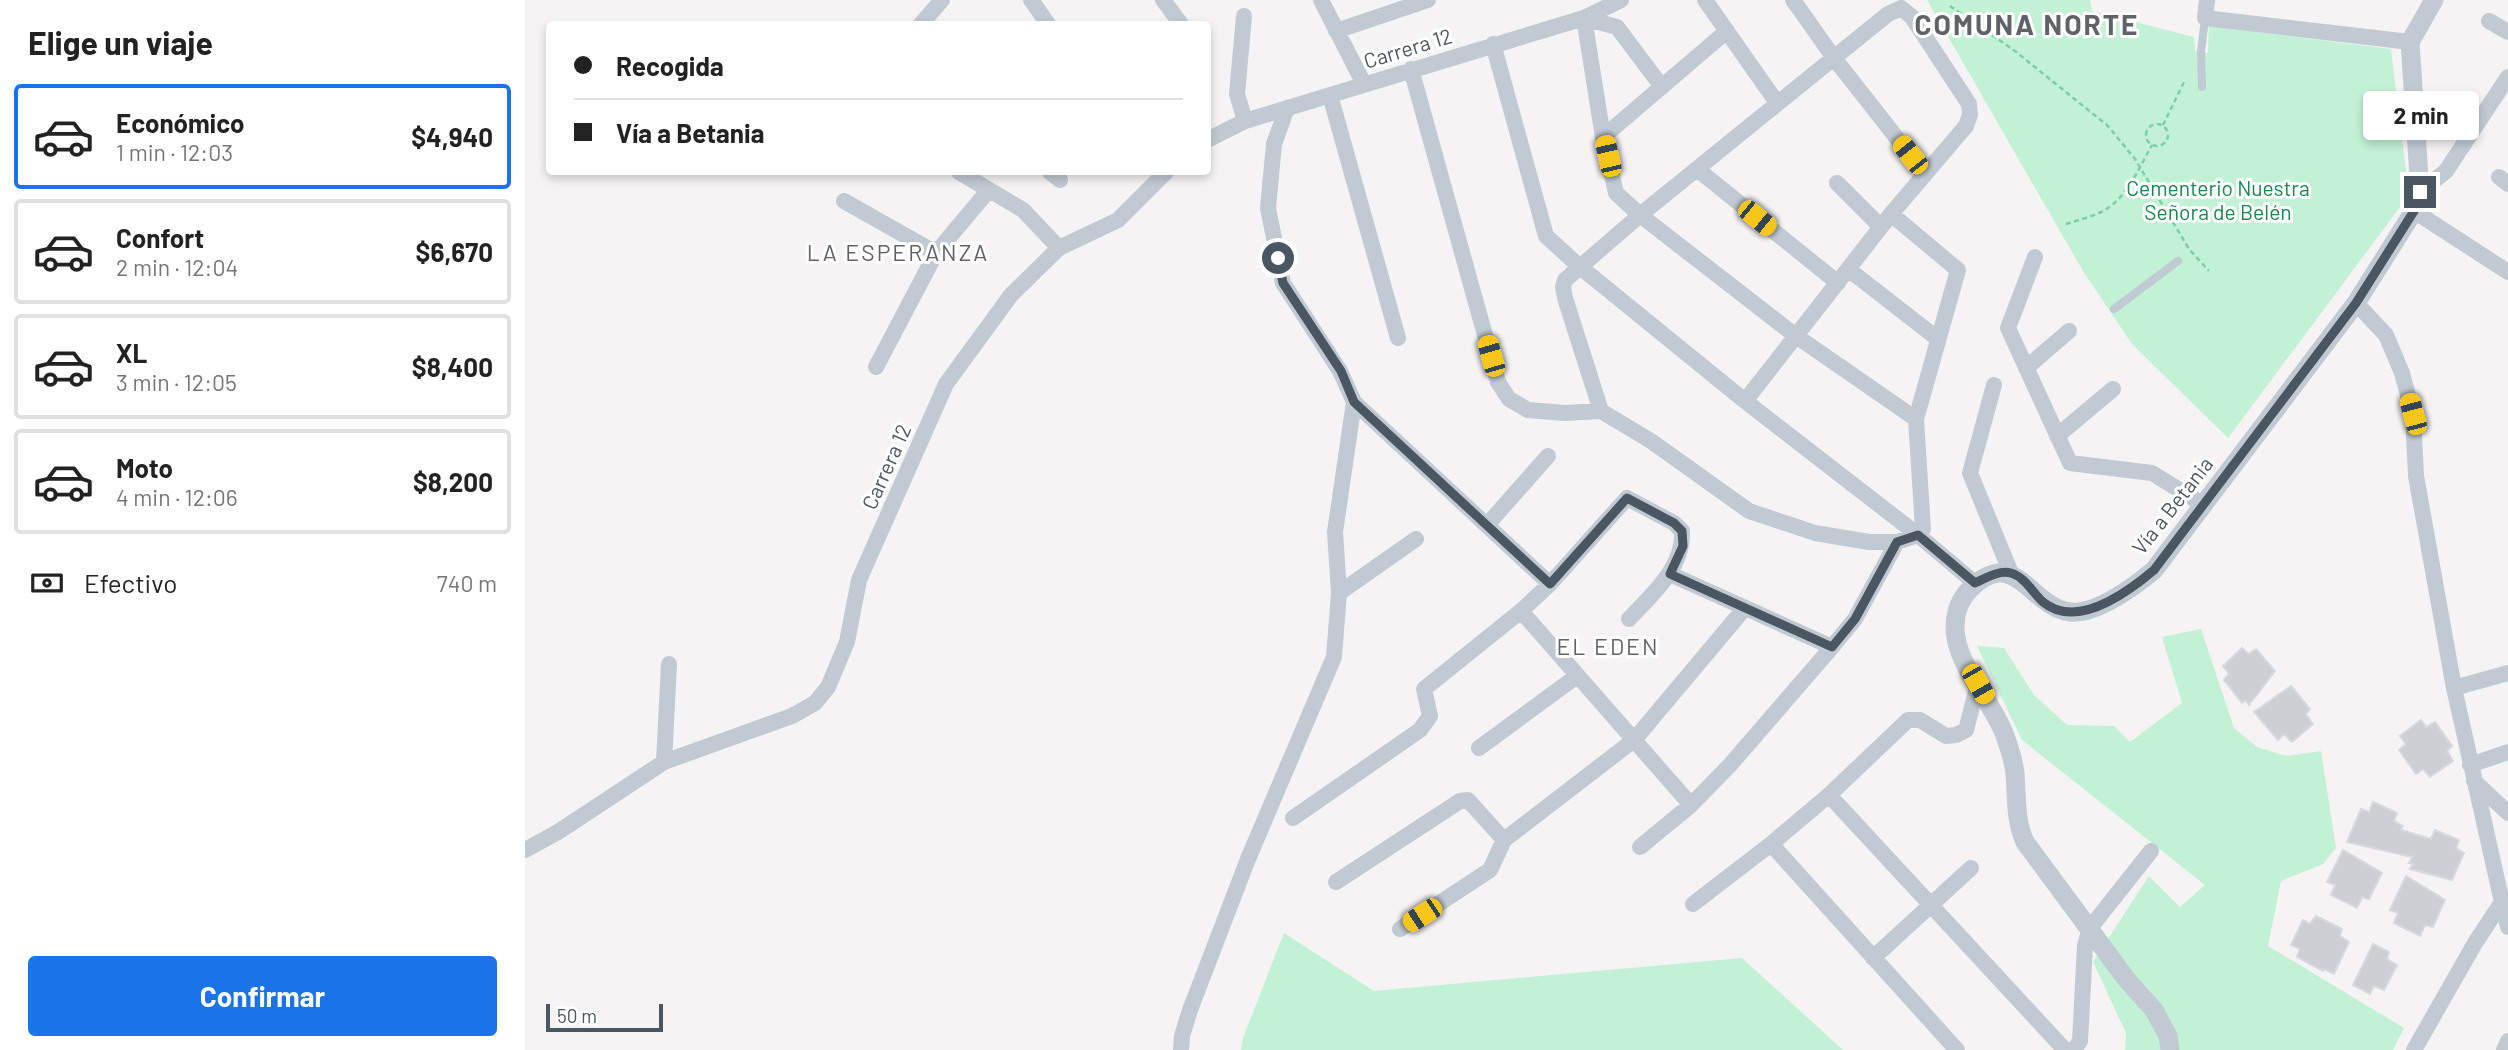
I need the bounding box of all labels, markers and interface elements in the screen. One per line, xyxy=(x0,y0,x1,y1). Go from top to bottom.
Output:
district label: COMUNA NORTE xyxy=(1915,7,2139,41)
street label: Carrera 12 xyxy=(1360,22,1455,73)
text: Elige un viaje xyxy=(28,23,213,61)
text: Recogida xyxy=(616,50,724,81)
callout: 2 min xyxy=(2362,90,2478,140)
text: 2 min xyxy=(2393,101,2449,129)
icon: car xyxy=(32,105,95,168)
text: Económico xyxy=(116,107,245,138)
text: Vía a Betania xyxy=(616,117,764,148)
text: $4,940 xyxy=(411,121,493,152)
car xyxy=(1889,132,1932,178)
car xyxy=(1594,133,1623,179)
text: 1 min · 12:03 xyxy=(116,138,233,166)
park label: Cementerio Nuestra Señora de Belén xyxy=(2126,175,2310,224)
route end xyxy=(2404,176,2436,208)
car xyxy=(1735,197,1780,239)
icon: car xyxy=(32,220,95,283)
text: Confort xyxy=(116,222,204,253)
text: $6,670 xyxy=(416,236,493,267)
district label: LA ESPERANZA xyxy=(807,238,989,266)
route start xyxy=(1262,242,1294,274)
text: 2 min · 12:04 xyxy=(116,253,238,281)
car xyxy=(1476,333,1507,379)
icon: car xyxy=(32,335,95,398)
text: XL xyxy=(116,337,147,368)
text: $8,400 xyxy=(412,351,493,382)
text: 3 min · 12:05 xyxy=(116,368,237,396)
car xyxy=(2398,391,2429,437)
street label: Carrera 12 xyxy=(856,420,916,513)
icon: car xyxy=(32,450,95,513)
street label: Vía a Betania xyxy=(2126,451,2218,559)
text: Moto xyxy=(116,452,173,483)
text: $8,200 xyxy=(413,466,493,497)
text: 4 min · 12:06 xyxy=(116,483,238,511)
icon: cash xyxy=(28,564,66,602)
text: Efectivo xyxy=(84,567,177,598)
text: 740 m xyxy=(437,569,497,597)
district label: EL EDEN xyxy=(1556,632,1660,660)
car xyxy=(1959,661,1998,707)
car xyxy=(1399,895,1446,935)
button: Confirmar xyxy=(28,956,497,1036)
scale bar xyxy=(546,1001,663,1033)
text: 50 m xyxy=(557,1004,597,1027)

